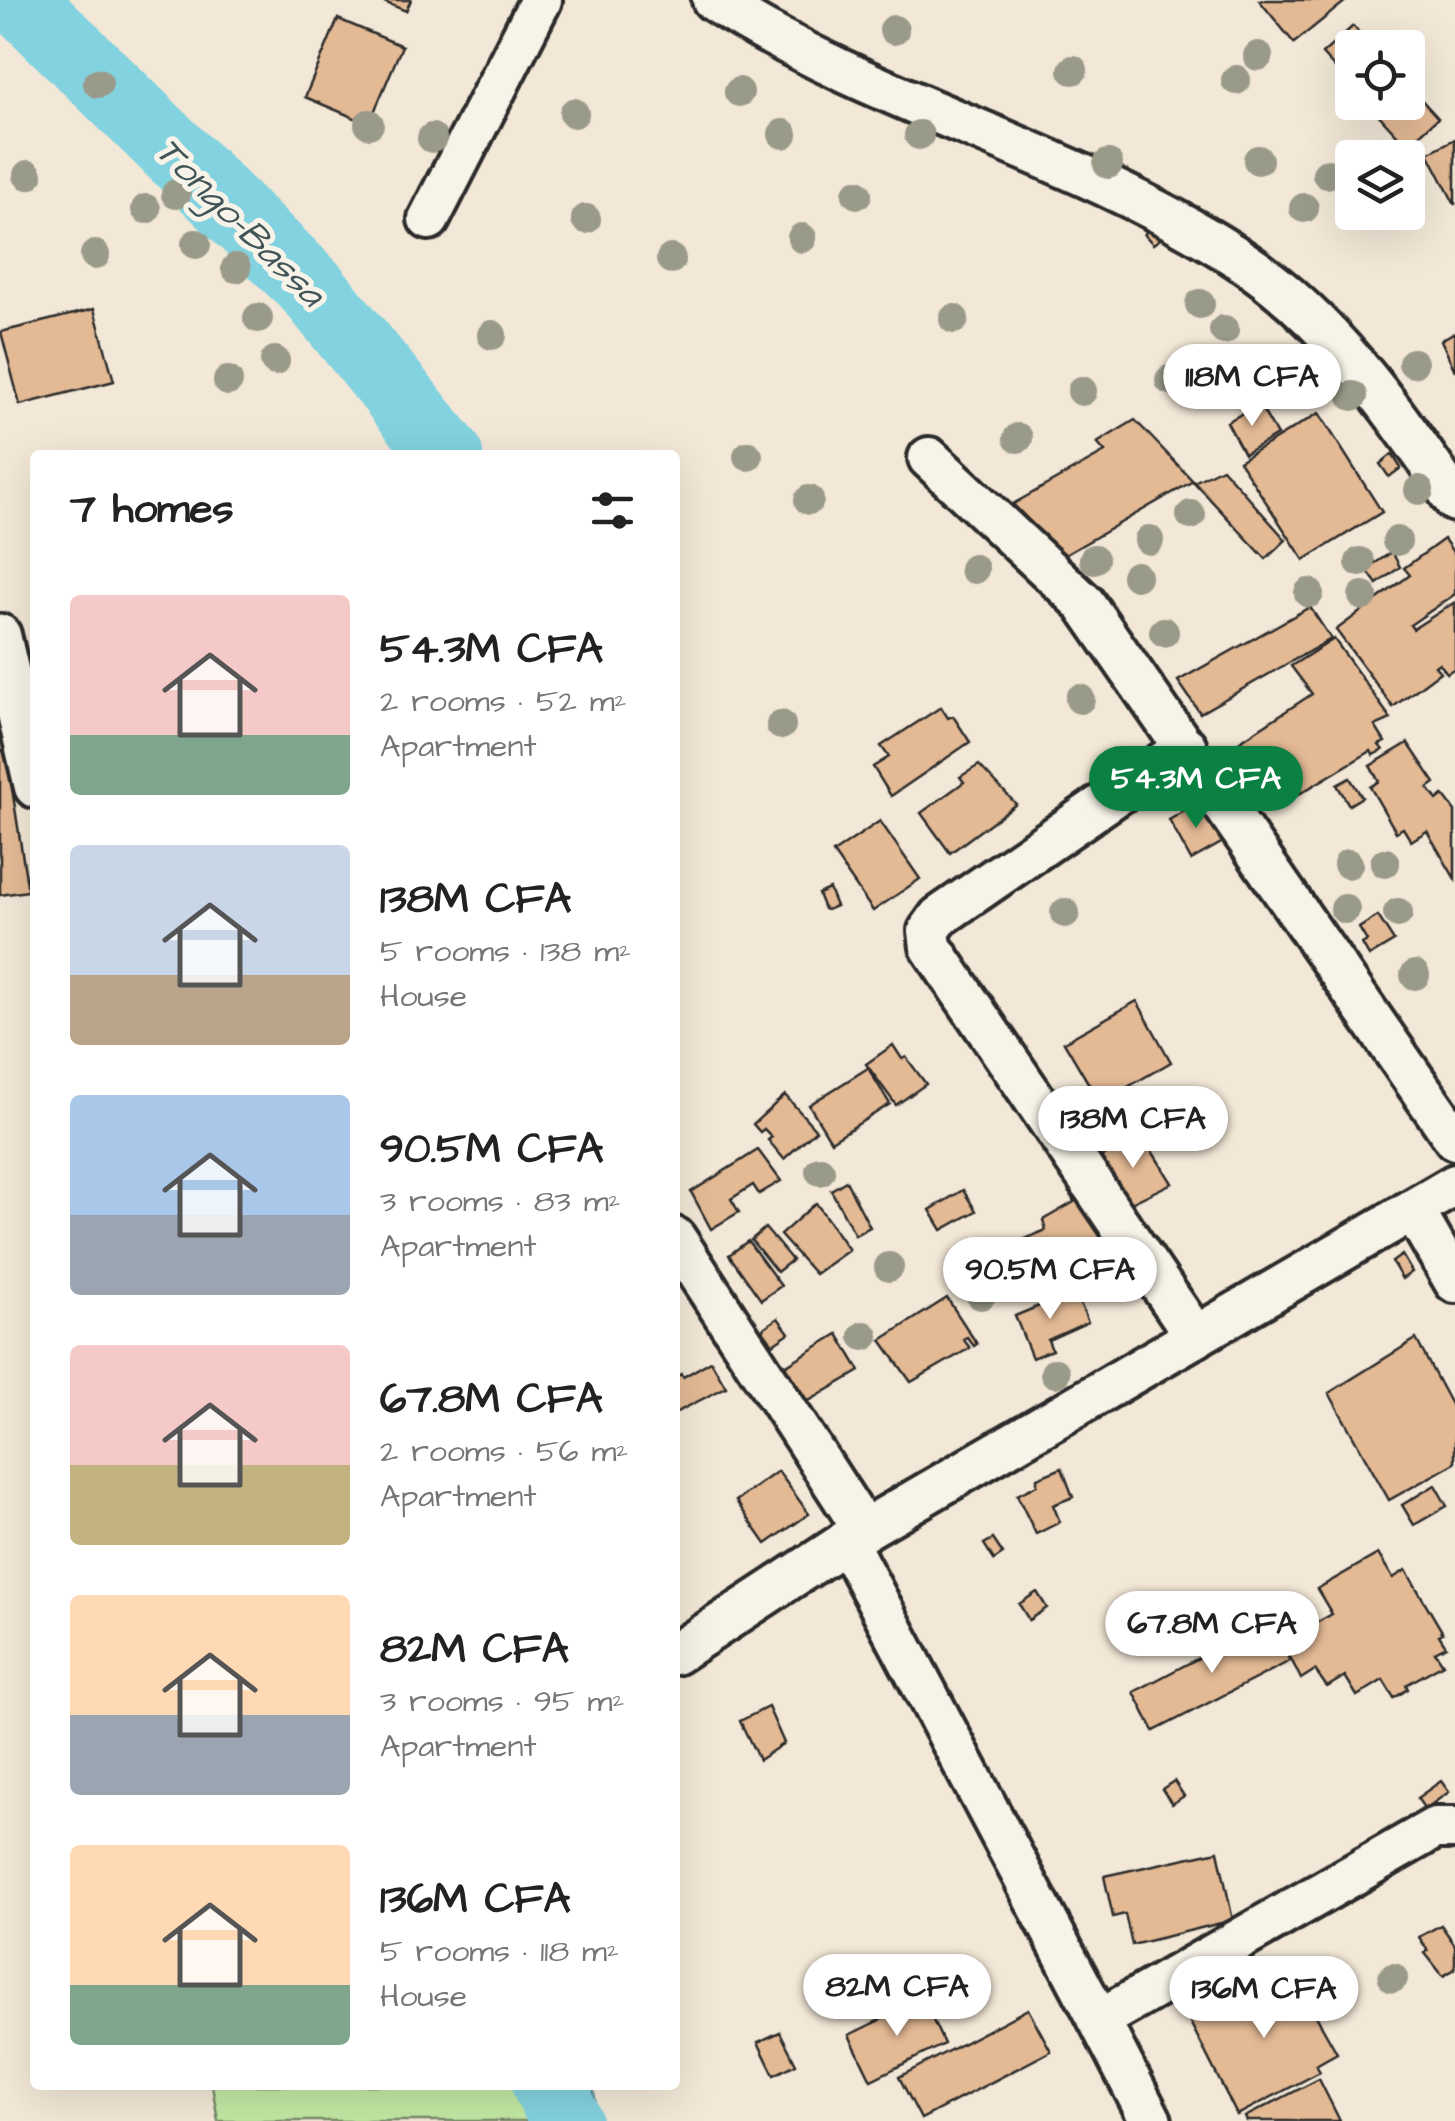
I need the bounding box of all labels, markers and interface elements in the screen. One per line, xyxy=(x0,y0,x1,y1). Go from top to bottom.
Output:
map controls xyxy=(1335,30,1425,230)
button: locate xyxy=(1335,30,1425,120)
water label: Tongo-Bassa xyxy=(142,126,337,321)
button: layers xyxy=(1335,140,1425,230)
pin: 118M CFA xyxy=(1149,344,1355,429)
text: 118M CFA xyxy=(1185,354,1319,399)
text: 7 homes xyxy=(70,481,234,539)
icon: filters xyxy=(585,483,640,538)
text: 54.3M CFA xyxy=(380,621,603,679)
icon: home xyxy=(150,635,270,755)
text: 2 rooms · 52 m² xyxy=(380,679,627,724)
text: Apartment xyxy=(380,724,536,769)
pin: 54.3M CFA xyxy=(1082,746,1310,831)
text: 54.3M CFA xyxy=(1111,756,1281,801)
text: 138M CFA xyxy=(380,871,571,929)
icon: home xyxy=(150,885,270,1005)
text: 5 rooms · 138 m² xyxy=(380,929,631,974)
text: House xyxy=(380,974,467,1019)
pin: 138M CFA xyxy=(1030,1086,1236,1171)
text: 138M CFA xyxy=(1060,1096,1206,1141)
text: 90.5M CFA xyxy=(380,1121,603,1179)
icon: home xyxy=(150,1135,270,1255)
text: 3 rooms · 83 m² xyxy=(380,1179,621,1224)
text: Apartment xyxy=(380,1224,536,1269)
pin: 90.5M CFA xyxy=(936,1237,1164,1322)
text: 90.5M CFA xyxy=(965,1247,1135,1292)
text: 67.8M CFA xyxy=(380,1371,603,1429)
icon: home xyxy=(150,1385,270,1505)
text: 2 rooms · 56 m² xyxy=(380,1429,628,1474)
text: Apartment xyxy=(380,1474,536,1519)
pin: 67.8M CFA xyxy=(1098,1591,1326,1676)
text: 67.8M CFA xyxy=(1127,1601,1297,1646)
text: 82M CFA xyxy=(380,1621,569,1679)
icon: home xyxy=(150,1635,270,1755)
text: 3 rooms · 95 m² xyxy=(380,1679,624,1724)
text: Apartment xyxy=(380,1724,536,1769)
text: 136M CFA xyxy=(380,1871,570,1929)
icon: home xyxy=(150,1885,270,2005)
text: 5 rooms · 118 m² xyxy=(380,1929,619,1974)
pin: 82M CFA xyxy=(805,1954,989,2039)
pin: 136M CFA xyxy=(1161,1956,1367,2041)
text: 82M CFA xyxy=(825,1964,969,2009)
text: 136M CFA xyxy=(1191,1966,1337,2011)
text: House xyxy=(380,1974,467,2019)

